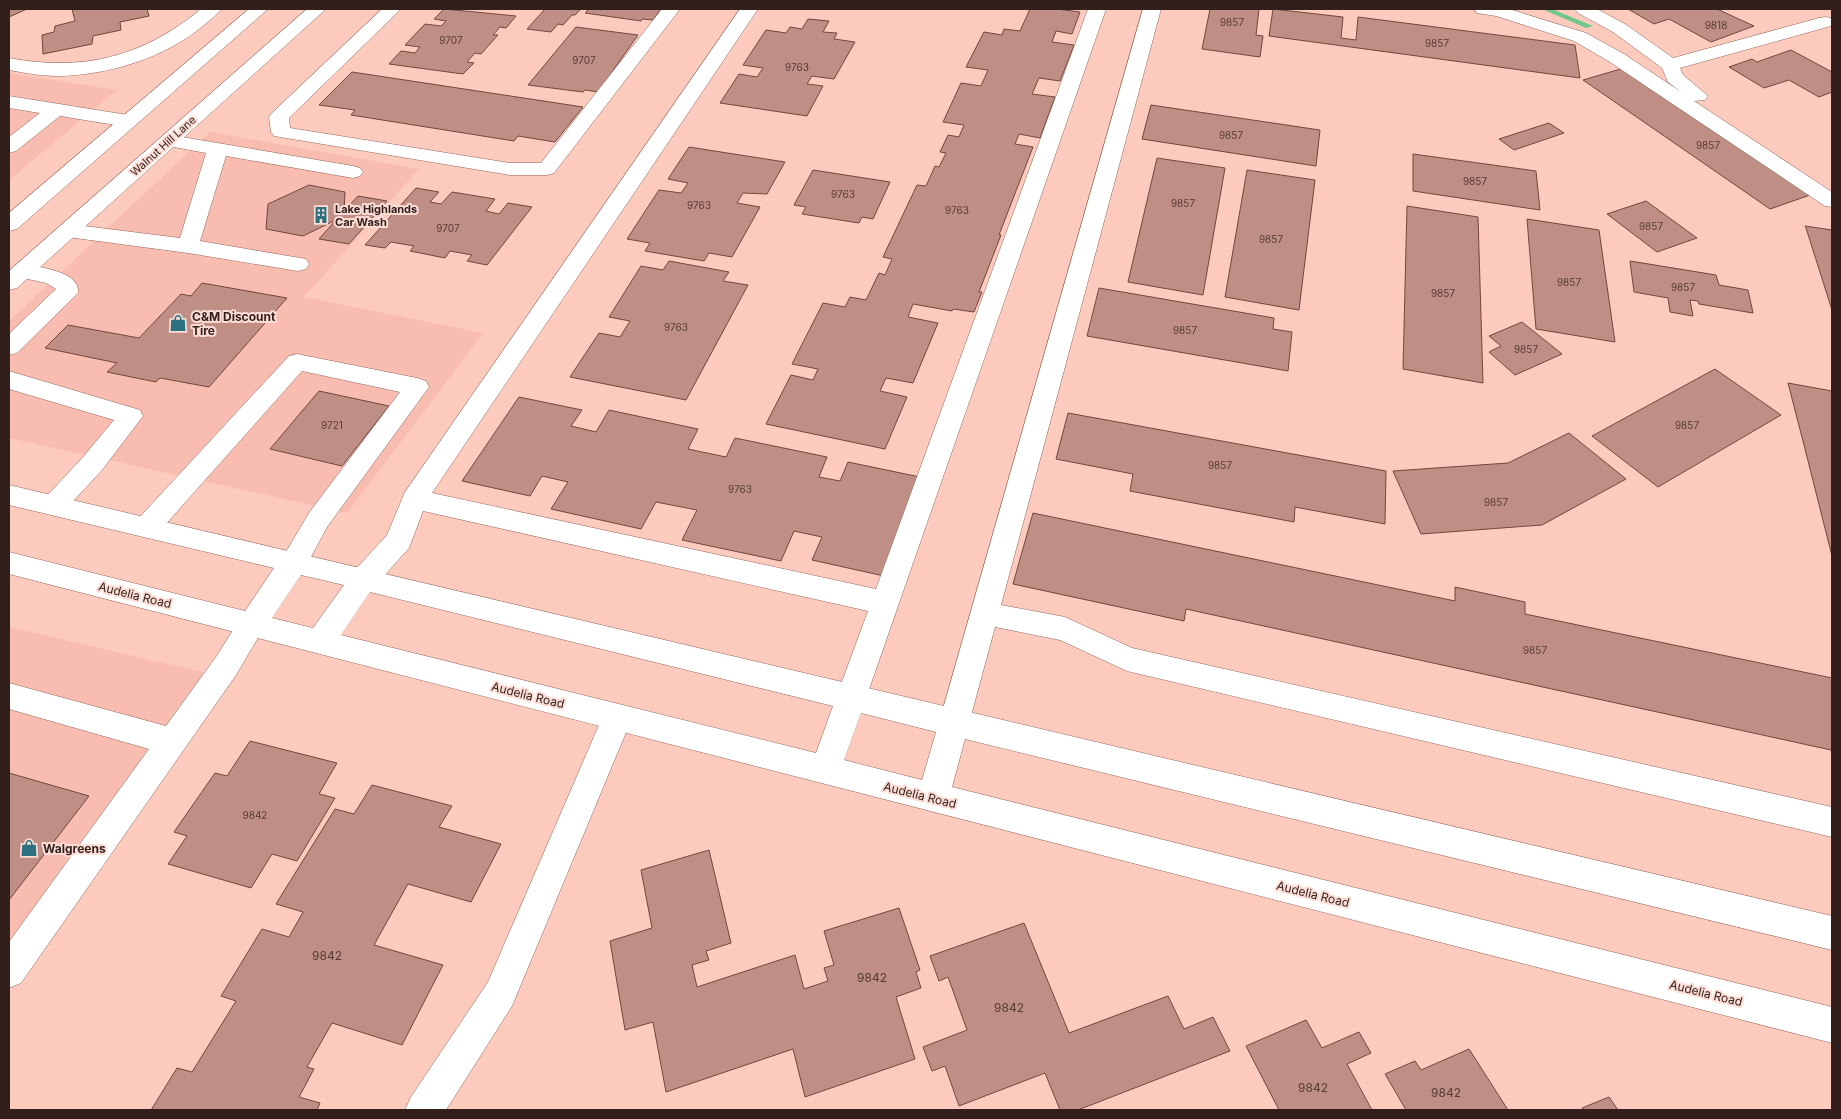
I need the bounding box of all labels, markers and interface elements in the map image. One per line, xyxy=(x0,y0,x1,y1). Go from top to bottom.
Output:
house number: 9857 xyxy=(1220,16,1244,28)
house number: 9818 xyxy=(1705,19,1727,31)
house number: 9707 xyxy=(439,34,463,46)
house number: 9857 xyxy=(1425,37,1449,49)
house number: 9707 xyxy=(572,54,596,66)
house number: 9763 xyxy=(785,61,809,73)
street label: Walnut Hill Lane xyxy=(127,113,199,179)
house number: 9857 xyxy=(1219,129,1243,141)
house number: 9857 xyxy=(1696,139,1720,151)
house number: 9857 xyxy=(1463,175,1487,187)
house number: 9763 xyxy=(831,188,855,200)
house number: 9857 xyxy=(1171,197,1195,209)
house number: 9763 xyxy=(687,199,711,211)
place label: Lake Highlands Car Wash xyxy=(335,202,417,229)
house number: 9763 xyxy=(945,204,969,216)
building icon: Lake Highlands Car Wash xyxy=(311,205,331,225)
house number: 9857 xyxy=(1639,220,1663,232)
house number: 9707 xyxy=(436,222,460,234)
house number: 9857 xyxy=(1259,233,1283,245)
house number: 9857 xyxy=(1557,276,1581,288)
house number: 9857 xyxy=(1671,281,1695,293)
house number: 9857 xyxy=(1431,287,1455,299)
place label: C&M Discount Tire xyxy=(192,309,276,338)
shop icon: C&M Discount Tire xyxy=(168,313,188,333)
house number: 9763 xyxy=(664,321,688,333)
house number: 9857 xyxy=(1173,324,1197,336)
house number: 9857 xyxy=(1514,343,1538,355)
house number: 9721 xyxy=(321,419,343,431)
house number: 9857 xyxy=(1675,419,1699,431)
house number: 9857 xyxy=(1208,459,1232,471)
house number: 9763 xyxy=(728,483,752,495)
house number: 9857 xyxy=(1484,496,1508,508)
street label: Audelia Road xyxy=(97,579,173,611)
house number: 9857 xyxy=(1523,644,1547,656)
street label: Audelia Road xyxy=(490,679,566,711)
street label: Audelia Road xyxy=(882,779,958,811)
house number: 9842 xyxy=(243,809,267,821)
shop icon: Walgreens xyxy=(19,838,39,858)
place label: Walgreens xyxy=(43,841,106,856)
street label: Audelia Road xyxy=(1275,878,1351,910)
house number: 9842 xyxy=(312,948,342,963)
house number: 9842 xyxy=(857,970,887,985)
street label: Audelia Road xyxy=(1668,977,1744,1009)
house number: 9842 xyxy=(994,1000,1024,1015)
house number: 9842 xyxy=(1298,1080,1328,1095)
house number: 9842 xyxy=(1431,1085,1461,1100)

